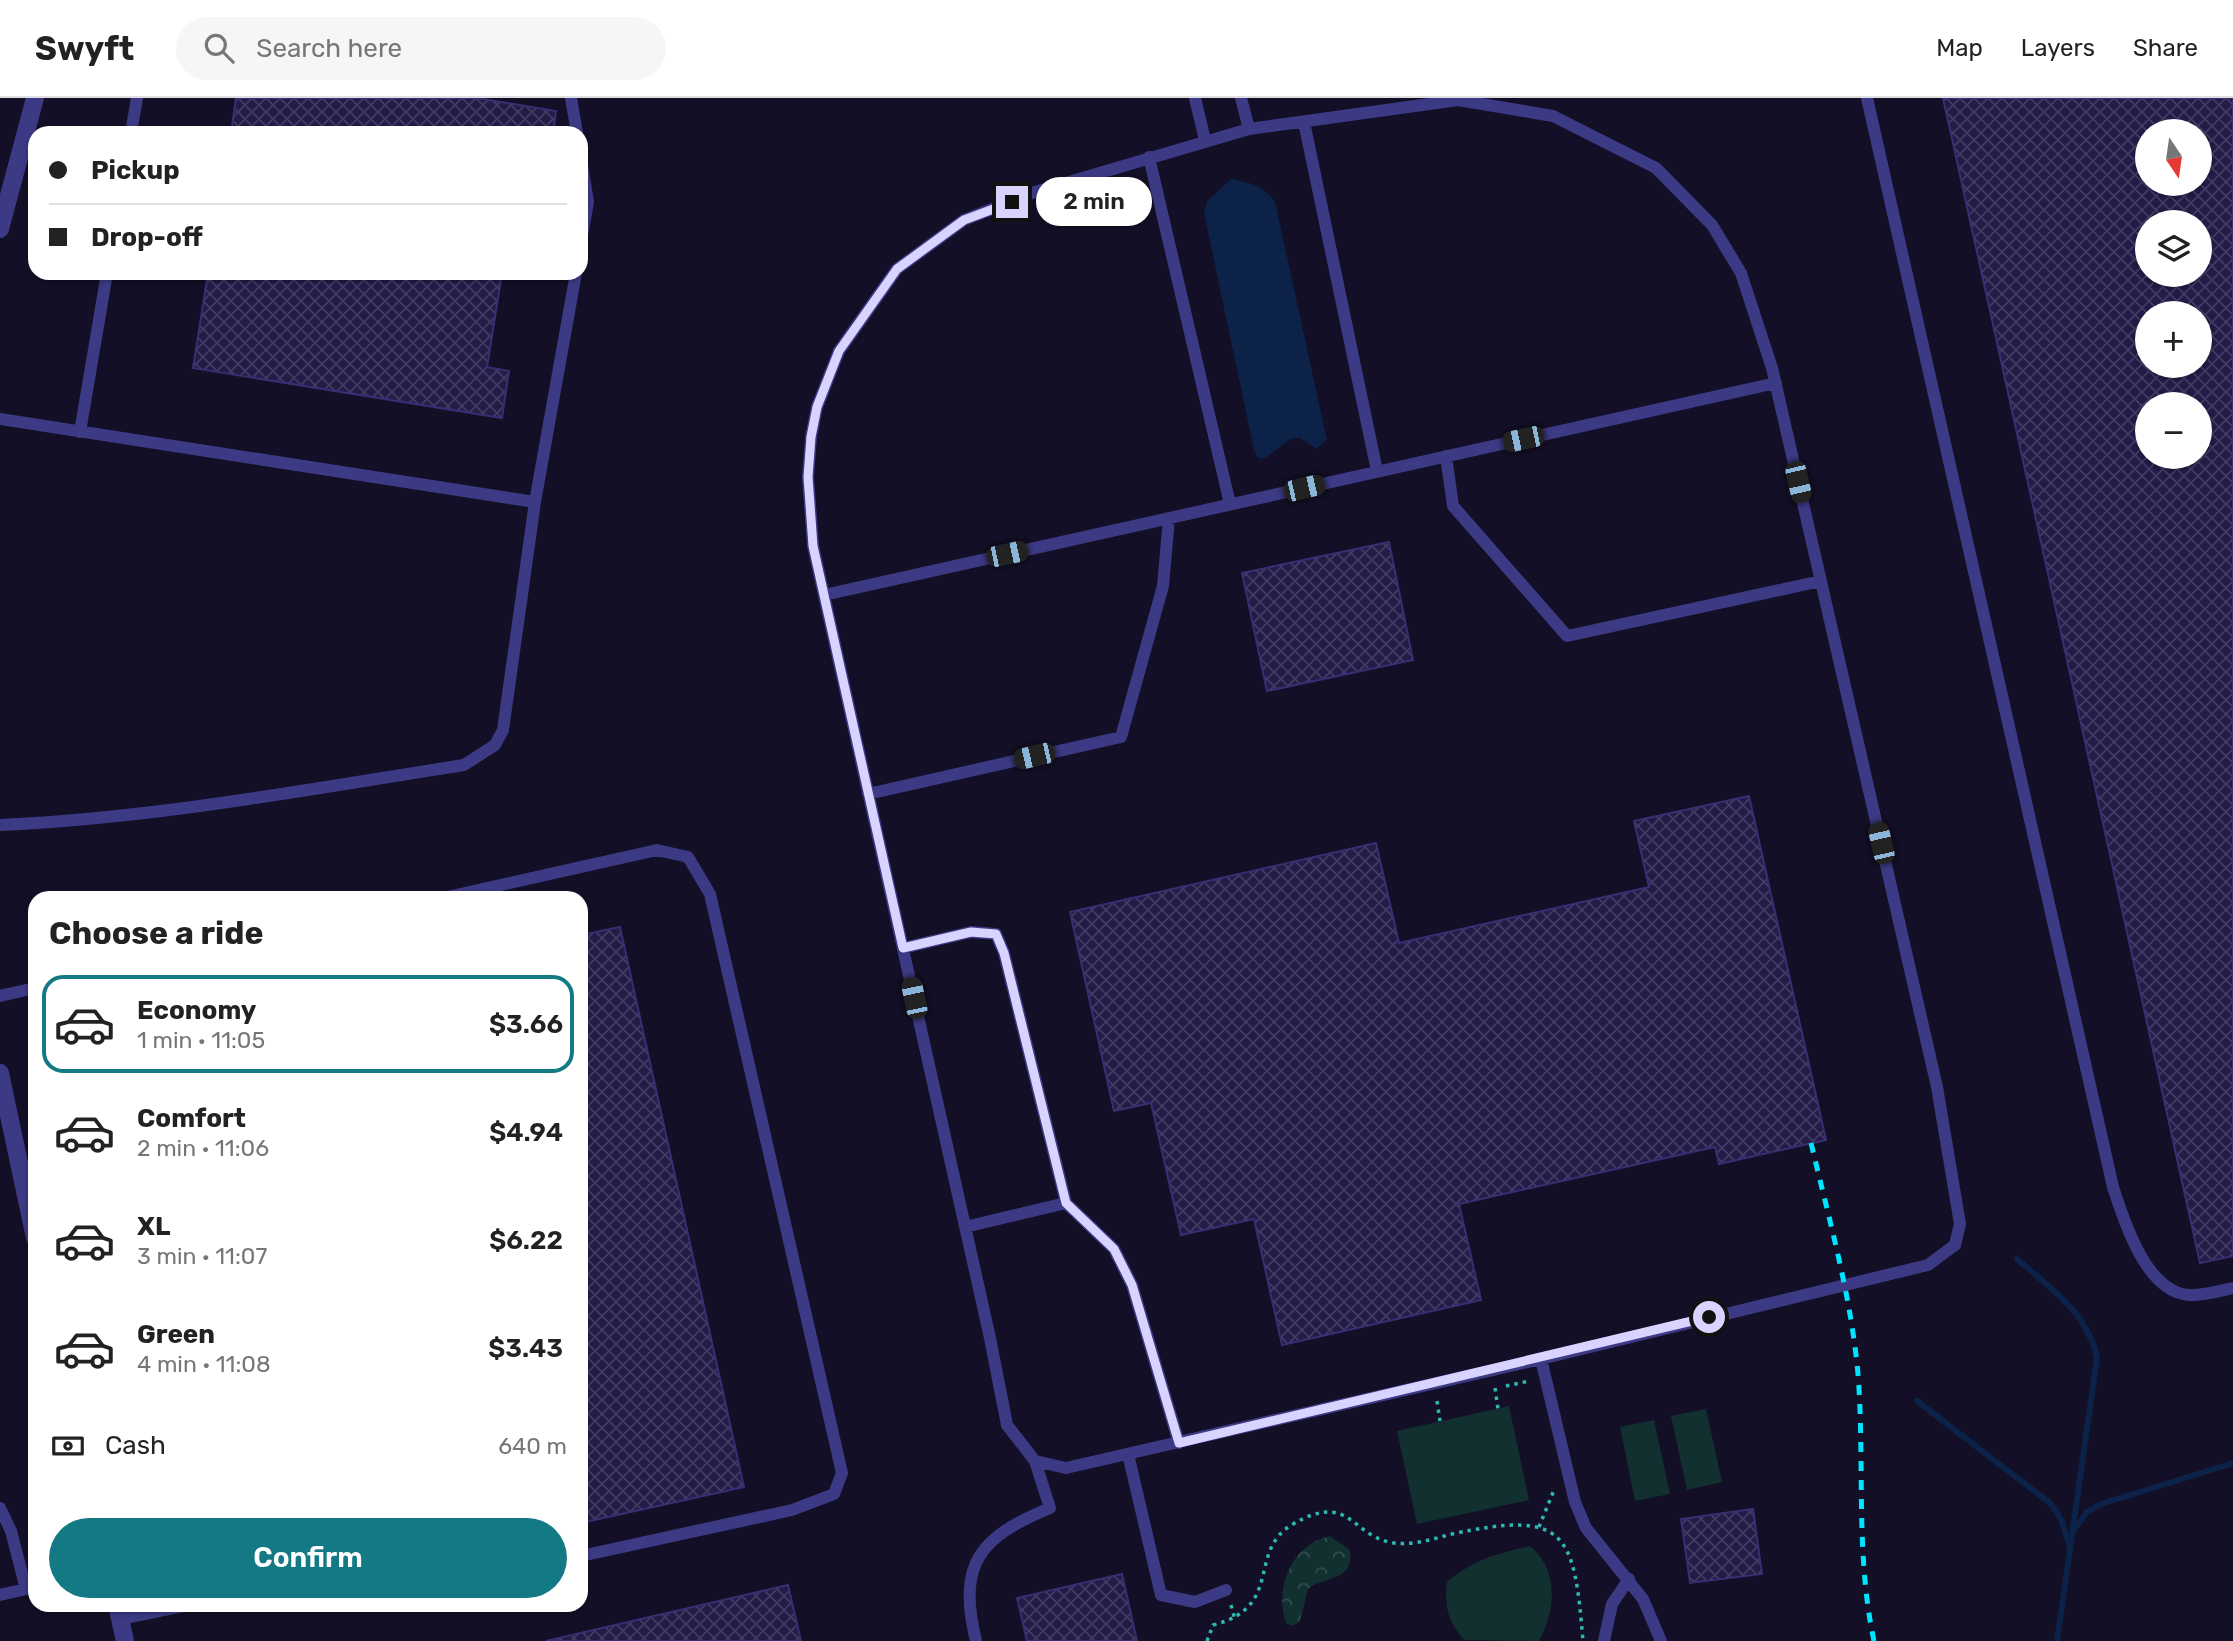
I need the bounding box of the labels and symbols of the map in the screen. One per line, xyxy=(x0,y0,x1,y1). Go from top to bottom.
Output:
north arrow xyxy=(2135,119,2212,196)
callout: 2 min xyxy=(1036,178,1152,226)
route end xyxy=(996,186,1028,218)
car xyxy=(1501,424,1546,454)
car xyxy=(1784,459,1813,505)
car xyxy=(1282,473,1327,503)
car xyxy=(985,539,1030,569)
car xyxy=(1012,741,1057,771)
car xyxy=(1867,820,1896,866)
car xyxy=(900,975,929,1021)
route start xyxy=(1693,1301,1725,1333)

